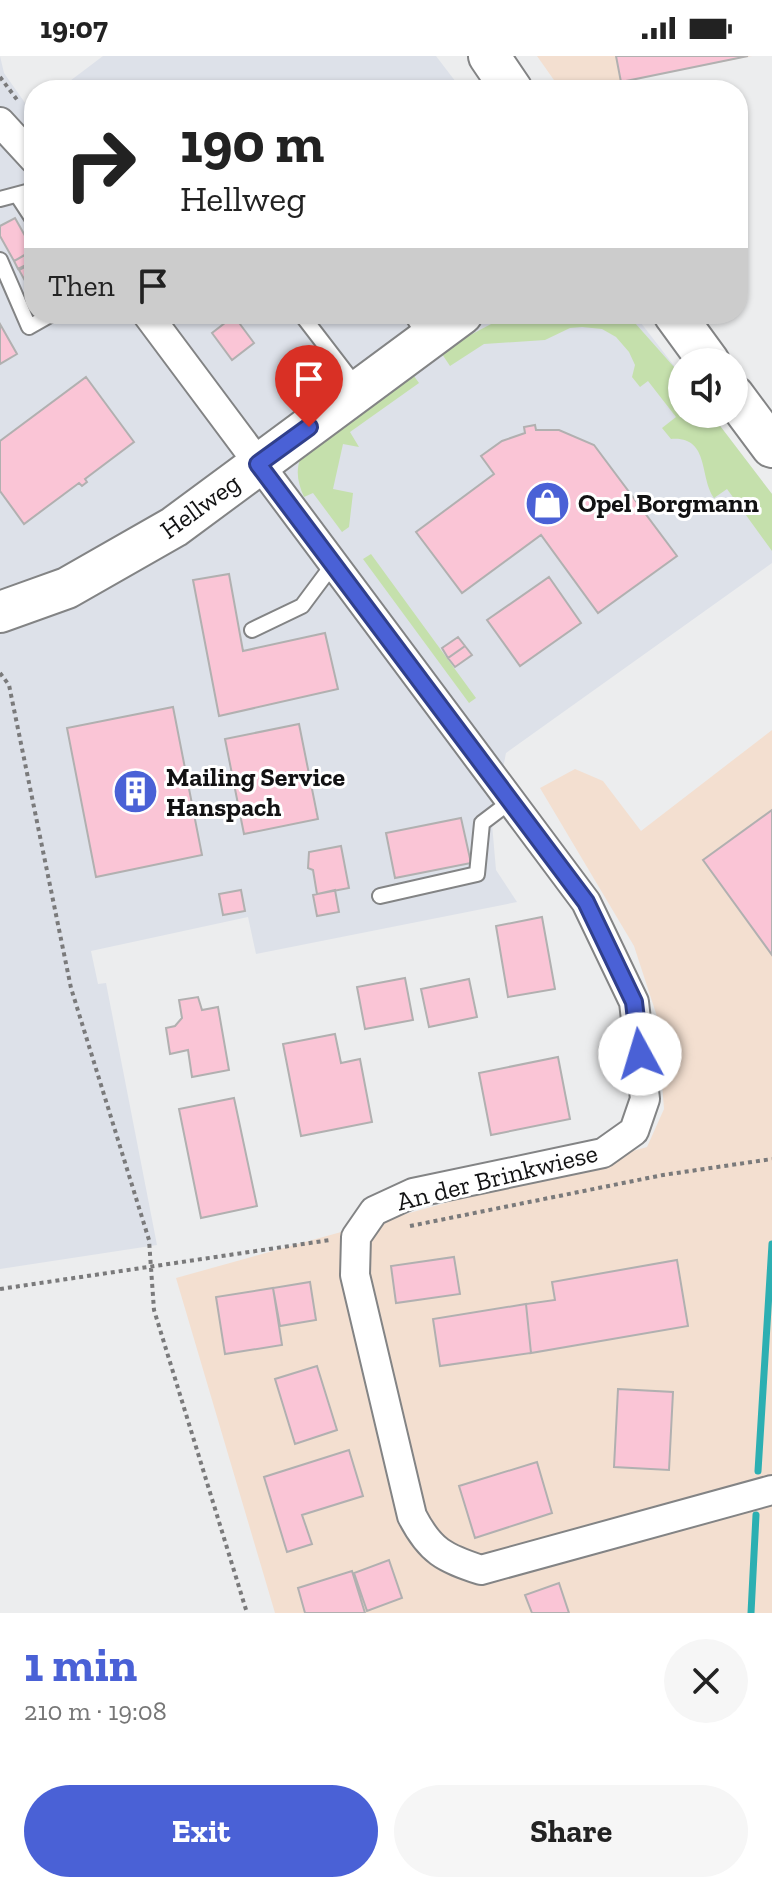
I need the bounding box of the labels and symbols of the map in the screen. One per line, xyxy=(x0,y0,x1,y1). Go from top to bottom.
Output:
pin xyxy=(275,345,343,427)
street label: Hellweg xyxy=(154,466,246,546)
shop icon: Opel Borgmann xyxy=(523,479,571,527)
place label: Opel Borgmann xyxy=(578,487,760,519)
place label: Mailing Service Hanspach xyxy=(166,761,346,823)
building icon: Mailing Service Hanspach xyxy=(111,768,159,816)
position arrow xyxy=(598,1012,682,1096)
street label: An der Brinkwiese xyxy=(393,1137,601,1217)

